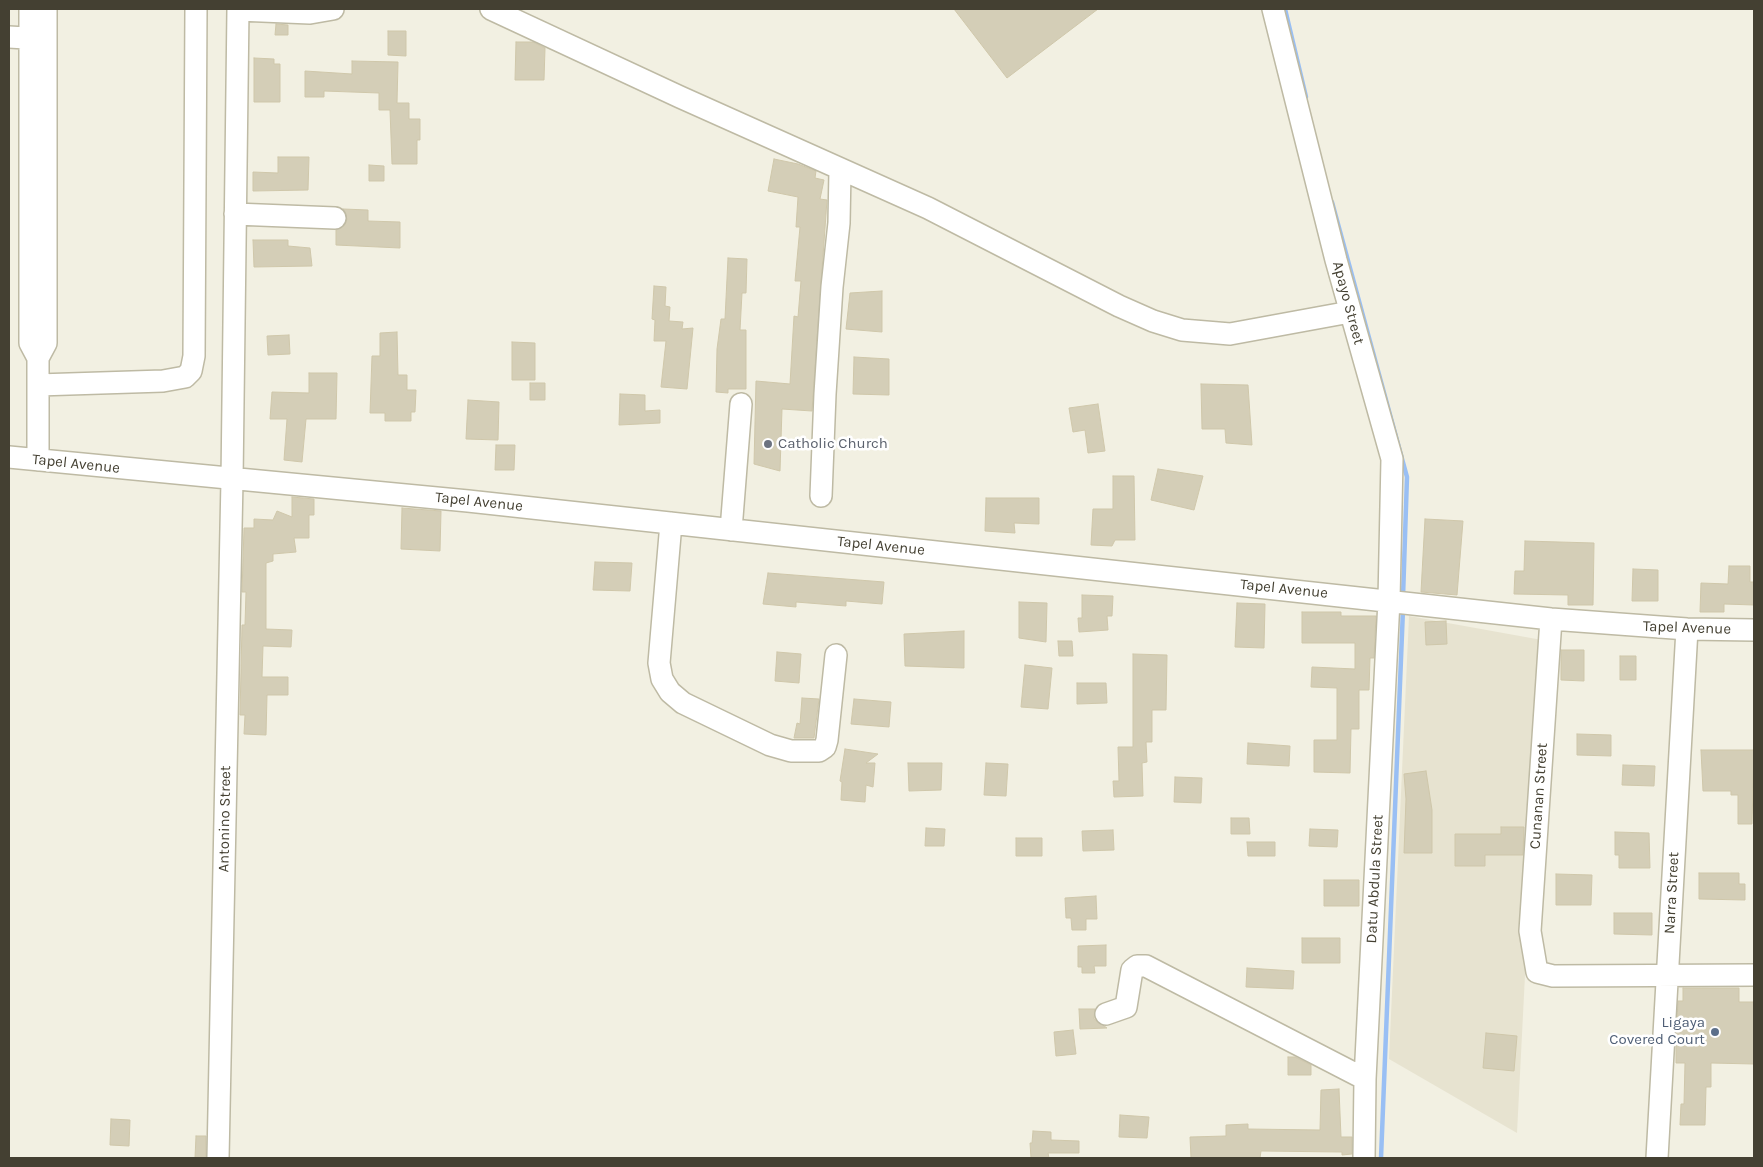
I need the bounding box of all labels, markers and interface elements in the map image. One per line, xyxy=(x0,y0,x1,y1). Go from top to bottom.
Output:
street label: Apayo Street xyxy=(1328,259,1368,347)
place label: Catholic Church xyxy=(778,435,888,453)
marker: Catholic Church xyxy=(762,438,774,450)
street label: Tapel Avenue xyxy=(31,450,121,478)
street label: Tapel Avenue xyxy=(434,488,524,516)
street label: Tapel Avenue xyxy=(836,532,926,560)
street label: Tapel Avenue xyxy=(1239,575,1329,603)
street label: Tapel Avenue xyxy=(1643,617,1731,639)
street label: Cunanan Street xyxy=(1526,742,1552,850)
street label: Antonino Street xyxy=(215,765,235,873)
street label: Datu Abdula Street xyxy=(1363,814,1387,944)
street label: Narra Street xyxy=(1661,851,1683,935)
place label: Ligaya Covered Court xyxy=(1609,1014,1705,1049)
marker: Ligaya Covered Court xyxy=(1709,1026,1721,1038)

